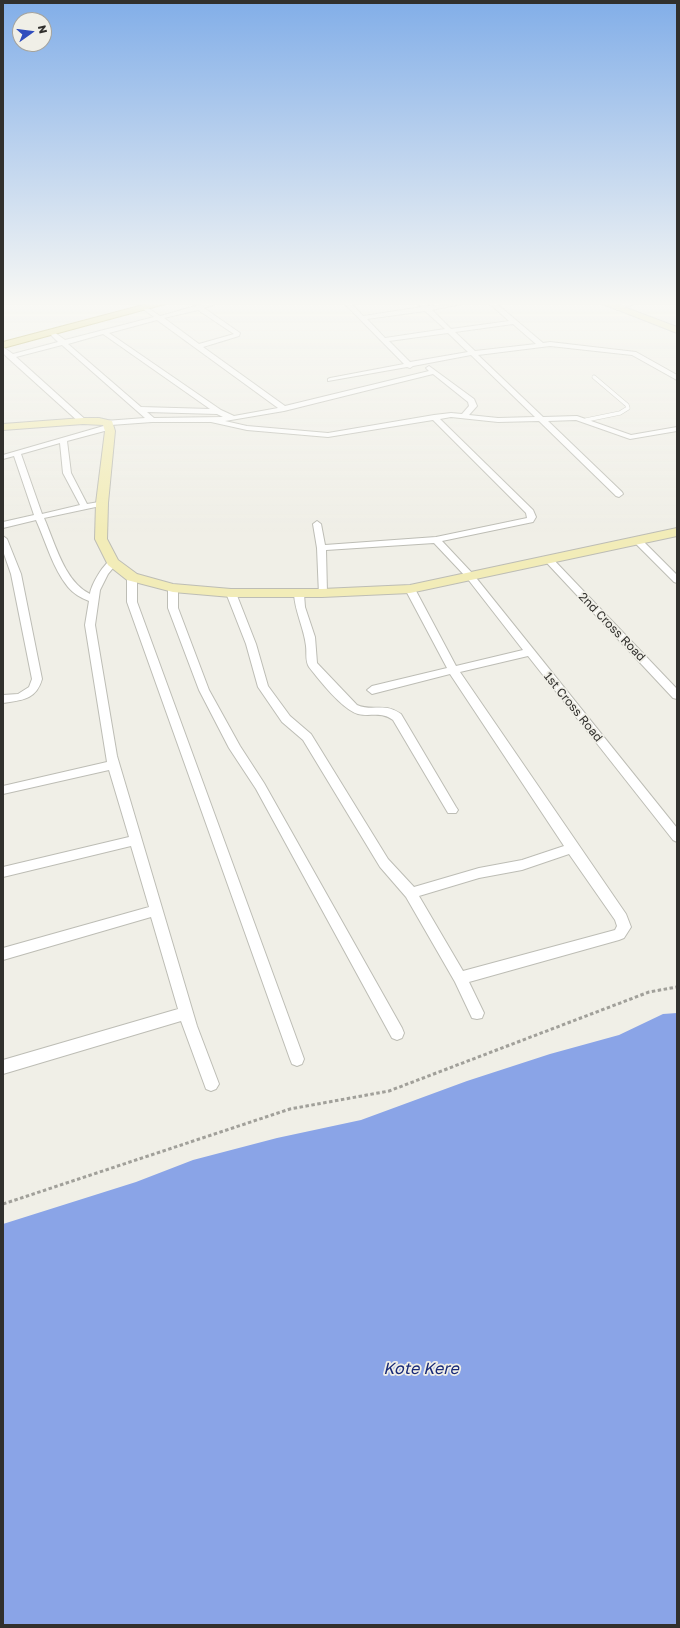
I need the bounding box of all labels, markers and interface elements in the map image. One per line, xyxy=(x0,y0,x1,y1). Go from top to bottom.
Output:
north arrow xyxy=(12,12,52,52)
text: N xyxy=(36,24,50,35)
street label: 2nd Cross Road xyxy=(576,590,648,664)
street label: 1st Cross Road xyxy=(541,669,605,745)
water label: Kote Kere xyxy=(383,1359,459,1379)

